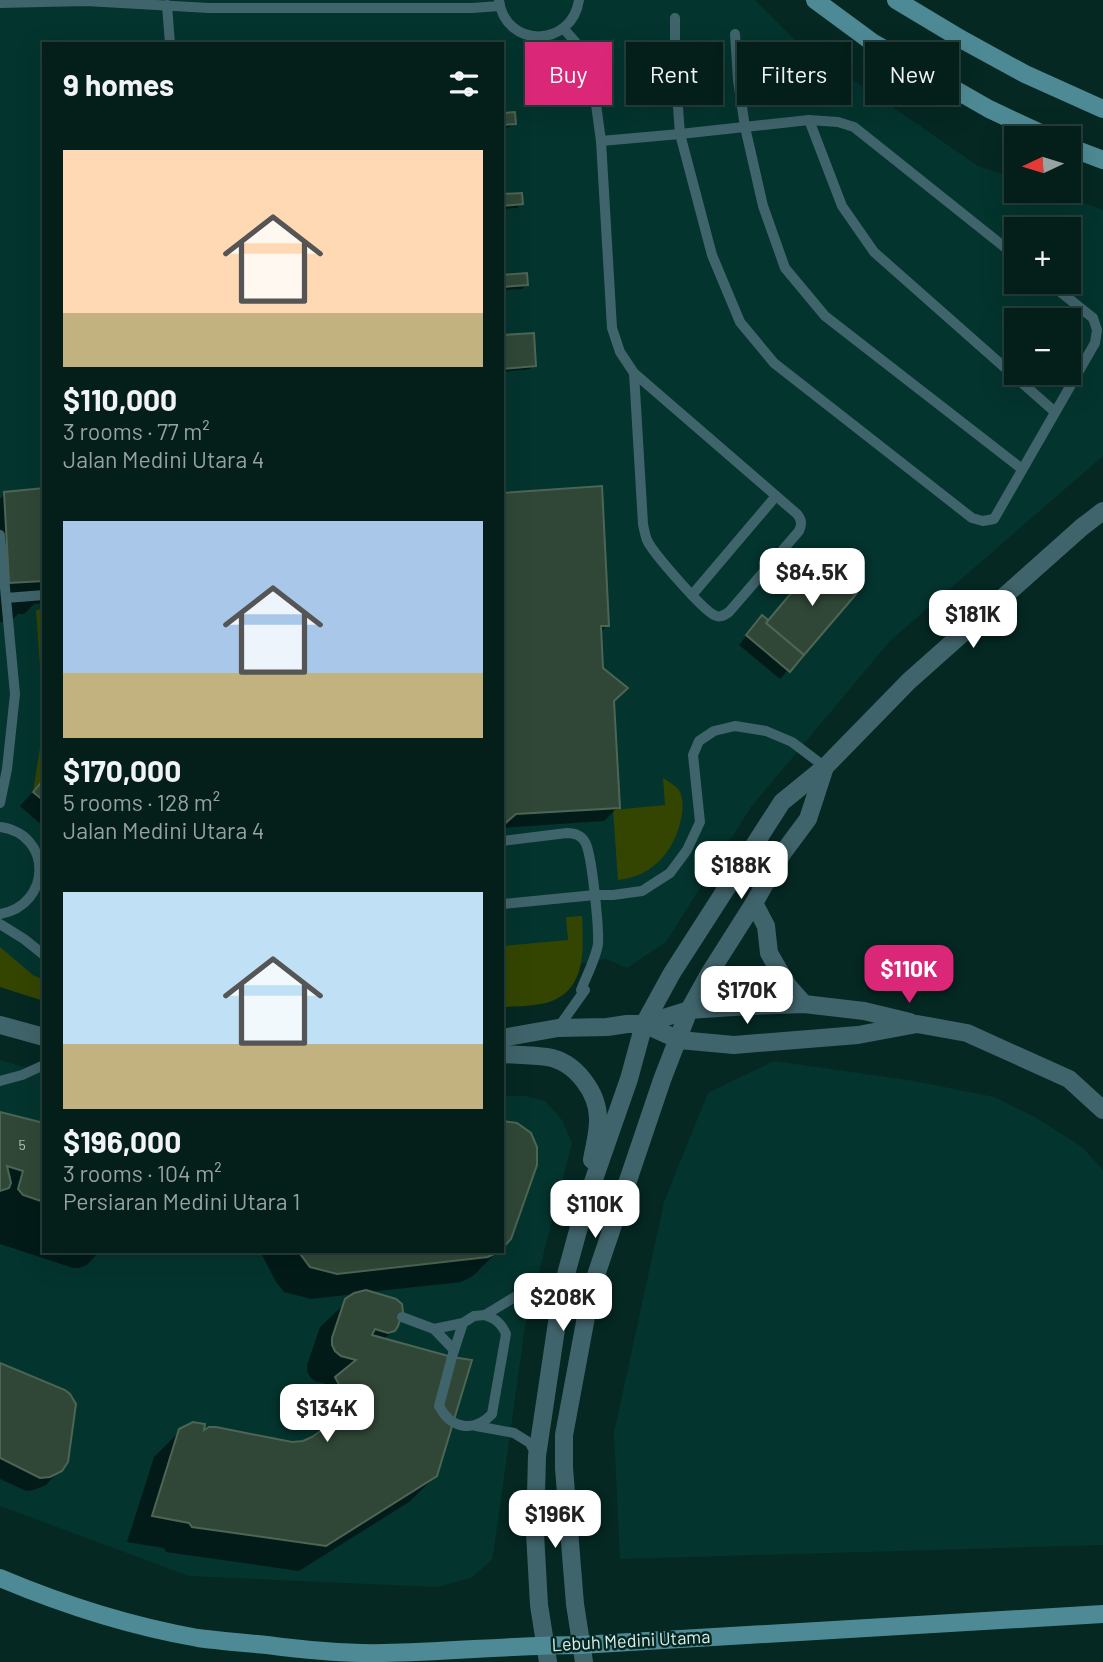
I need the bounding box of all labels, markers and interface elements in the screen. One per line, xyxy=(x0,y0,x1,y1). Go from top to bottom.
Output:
chip: Buy xyxy=(525,42,612,105)
chip: Rent xyxy=(626,42,723,105)
chip: Filters xyxy=(737,42,851,105)
chip: New xyxy=(865,42,959,105)
icon: filters xyxy=(445,65,483,103)
text: 9 homes xyxy=(63,66,174,102)
north arrow xyxy=(1004,126,1082,203)
map controls xyxy=(1004,126,1081,385)
icon: home xyxy=(210,196,336,322)
button: + xyxy=(1004,217,1081,294)
button: − xyxy=(1004,308,1081,385)
text: $110,000 xyxy=(63,381,177,417)
text: 3 rooms · 77 m² xyxy=(63,417,210,445)
text: Jalan Medini Utara 4 xyxy=(63,445,264,473)
pin: $84.5K xyxy=(755,548,869,608)
text: $84.5K xyxy=(776,557,848,585)
icon: home xyxy=(210,567,336,693)
pin: $181K xyxy=(924,590,1022,650)
text: $181K xyxy=(945,599,1001,627)
text: $170,000 xyxy=(63,752,181,788)
text: 5 rooms · 128 m² xyxy=(63,788,220,816)
text: Jalan Medini Utara 4 xyxy=(63,816,264,844)
pin: $188K xyxy=(692,842,790,901)
text: $188K xyxy=(711,850,771,878)
icon: home xyxy=(210,938,336,1064)
pin: $110K xyxy=(860,946,958,1005)
text: $110K xyxy=(880,954,938,982)
pin: $170K xyxy=(698,967,796,1026)
text: $170K xyxy=(717,975,777,1003)
text: $196,000 xyxy=(63,1123,181,1159)
house number: 5 xyxy=(18,1136,26,1153)
text: 3 rooms · 104 m² xyxy=(63,1159,222,1187)
pin: $110K xyxy=(546,1180,644,1240)
text: Persiaran Medini Utara 1 xyxy=(63,1187,300,1215)
text: $110K xyxy=(566,1189,624,1217)
pin: $208K xyxy=(514,1274,612,1333)
text: $208K xyxy=(530,1282,596,1310)
pin: $134K xyxy=(278,1384,376,1444)
text: $134K xyxy=(296,1393,358,1421)
pin: $196K xyxy=(506,1490,604,1550)
text: $196K xyxy=(525,1499,585,1527)
street label: Lebuh Medini Utama xyxy=(551,1625,711,1655)

